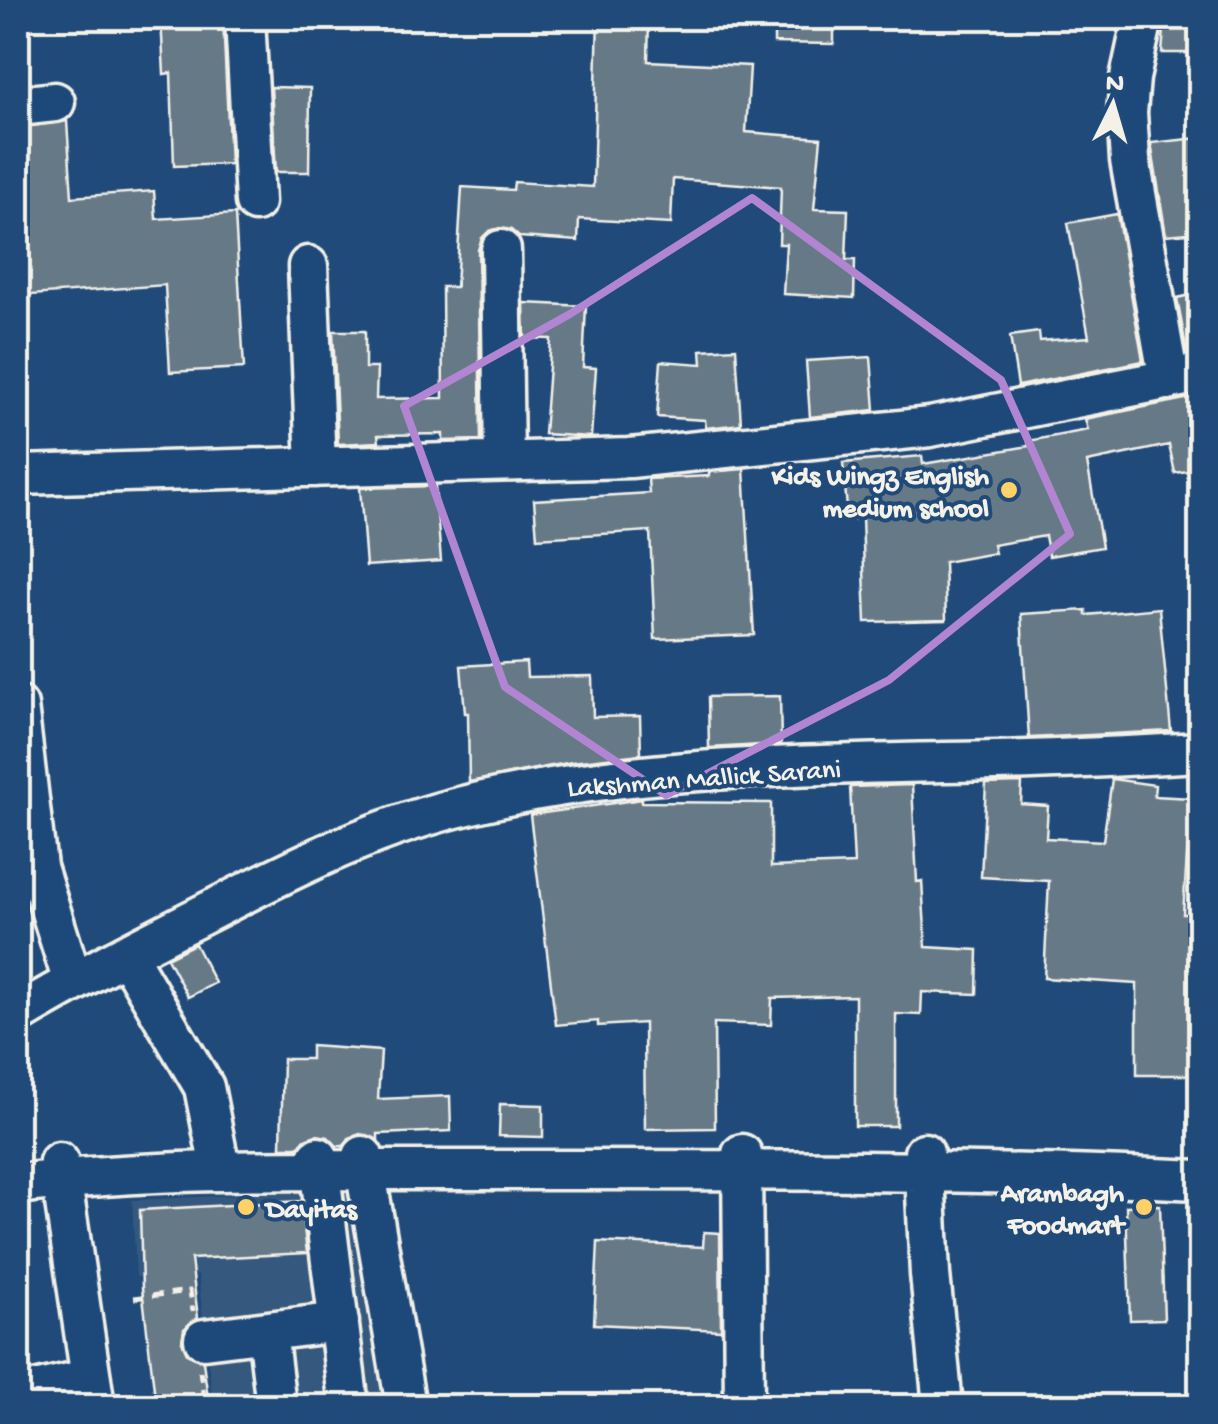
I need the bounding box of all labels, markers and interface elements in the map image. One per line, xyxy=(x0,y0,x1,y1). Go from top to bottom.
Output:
north arrow xyxy=(1063,55,1163,155)
text: N xyxy=(1104,67,1125,102)
place label: Kids Wingz English medium school xyxy=(771,462,989,527)
marker: Kids Wingz English medium school xyxy=(998,479,1020,501)
street label: Lakshman Mallick Sarani xyxy=(566,754,842,807)
place label: Arambagh Foodmart xyxy=(1000,1179,1127,1244)
place label: Dayitas xyxy=(263,1195,359,1228)
marker: Dayitas xyxy=(235,1196,257,1218)
marker: Arambagh Foodmart xyxy=(1133,1196,1155,1218)

